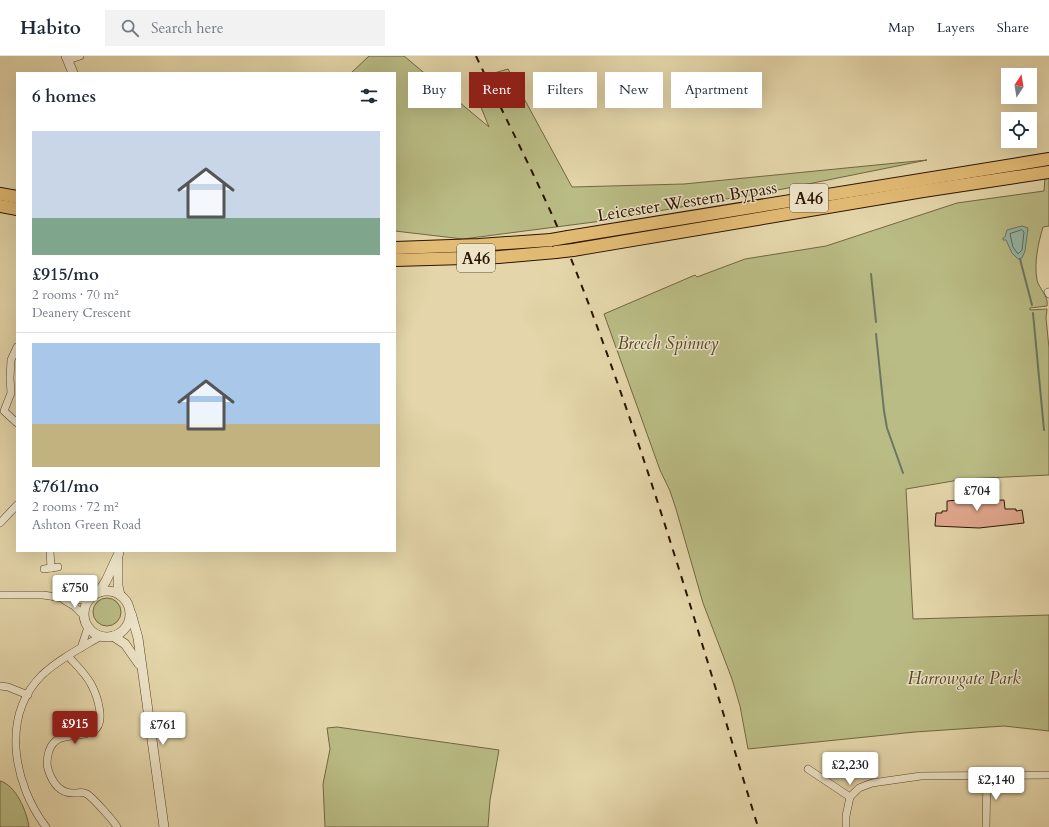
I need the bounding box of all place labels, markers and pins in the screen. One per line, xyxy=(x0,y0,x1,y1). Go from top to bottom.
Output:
pin: £704 xyxy=(953,478,1001,512)
pin: £750 xyxy=(51,575,99,609)
pin: £915 xyxy=(51,711,99,745)
pin: £761 xyxy=(139,712,187,746)
pin: £2,230 xyxy=(817,752,883,786)
pin: £2,140 xyxy=(963,767,1029,801)

